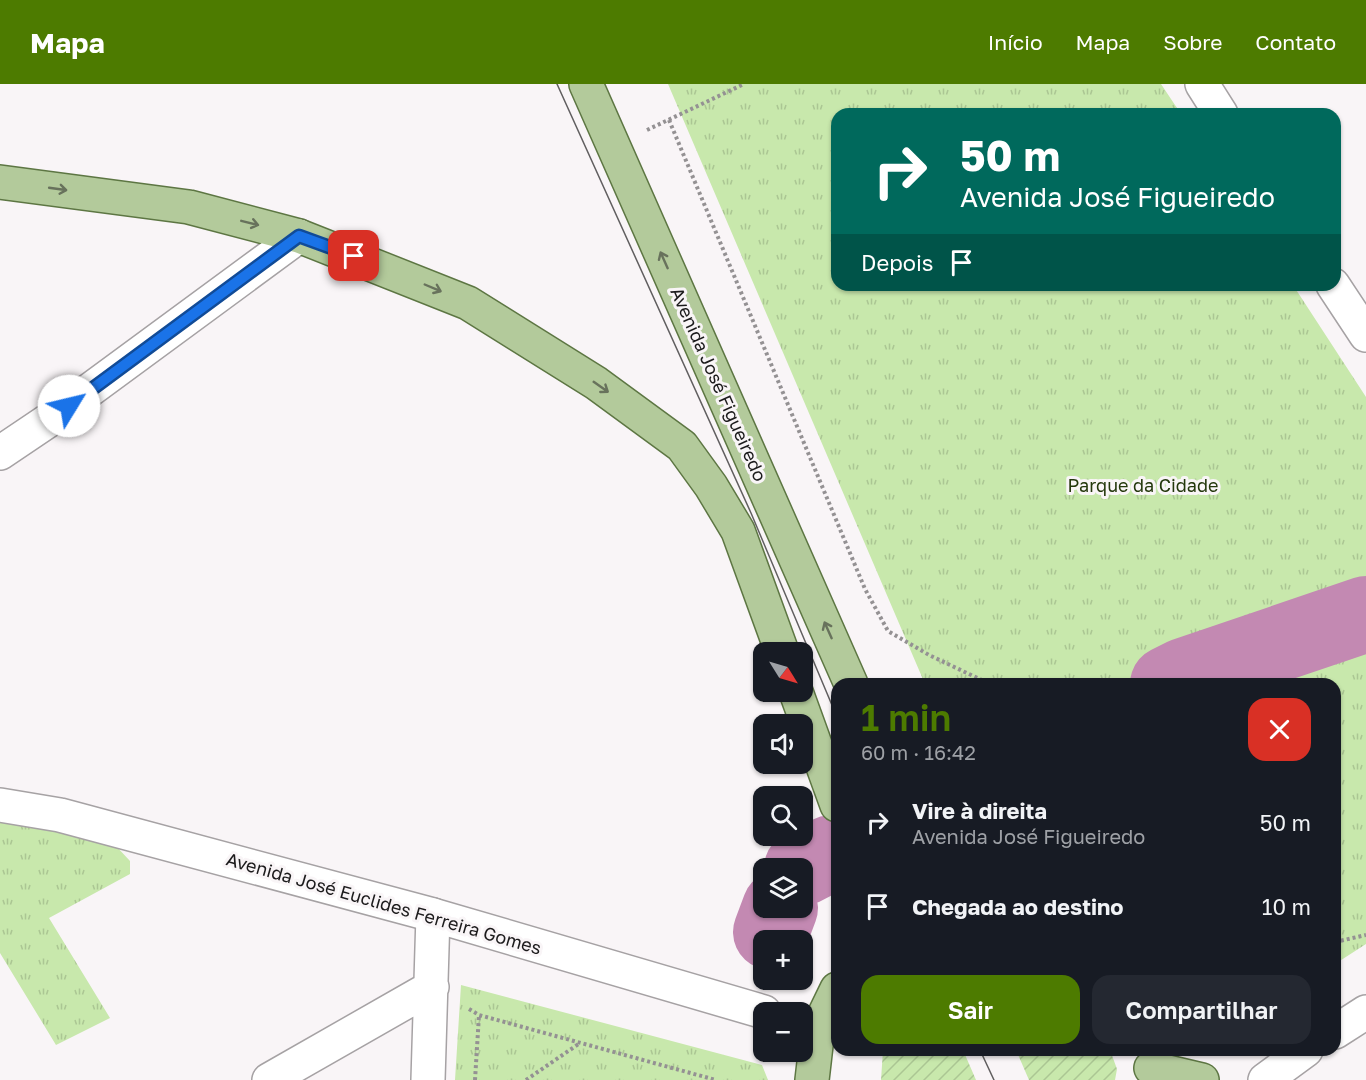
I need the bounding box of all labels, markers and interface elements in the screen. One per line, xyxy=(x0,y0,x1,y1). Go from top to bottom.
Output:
text: Mapa xyxy=(30,26,105,59)
text: Início xyxy=(988,29,1043,55)
text: Mapa xyxy=(1076,29,1130,55)
text: Sobre xyxy=(1163,29,1222,55)
text: Contato xyxy=(1255,29,1336,55)
text: 50 m xyxy=(960,130,1060,180)
icon: right xyxy=(861,132,939,210)
text: Avenida José Figueiredo xyxy=(960,181,1275,213)
one-way arrow xyxy=(48,184,67,195)
one-way arrow xyxy=(240,218,259,229)
pin xyxy=(328,230,379,281)
icon: arrive xyxy=(337,239,370,272)
icon: arrive xyxy=(945,246,978,279)
text: Depois xyxy=(861,249,933,276)
one-way arrow xyxy=(658,251,669,270)
one-way arrow xyxy=(424,284,442,295)
street label: Avenida José Figueiredo xyxy=(666,284,772,484)
position arrow xyxy=(37,374,101,438)
one-way arrow xyxy=(592,381,609,393)
park label: Parque da Cidade xyxy=(1067,474,1219,496)
one-way arrow xyxy=(821,622,833,640)
north arrow xyxy=(753,642,813,702)
map controls xyxy=(753,642,813,1062)
text: 1 min xyxy=(861,696,951,739)
button: close xyxy=(1248,698,1311,761)
button: sound xyxy=(753,714,813,774)
text: 60 m · 16:42 xyxy=(861,740,976,764)
button: search xyxy=(753,786,813,846)
text: Vire à direita xyxy=(912,797,1047,824)
icon: right xyxy=(861,806,894,839)
text: 50 m xyxy=(1260,809,1311,836)
text: Avenida José Figueiredo xyxy=(912,824,1145,848)
street label: Avenida José Euclides Ferreira Gomes xyxy=(224,847,544,959)
button: layers xyxy=(753,858,813,918)
icon: arrive xyxy=(861,890,894,923)
text: Chegada ao destino xyxy=(912,893,1124,920)
text: 10 m xyxy=(1262,893,1311,920)
button: + xyxy=(753,930,813,990)
button: Sair xyxy=(861,975,1080,1044)
button: Compartilhar xyxy=(1092,975,1311,1044)
button: − xyxy=(753,1002,813,1062)

